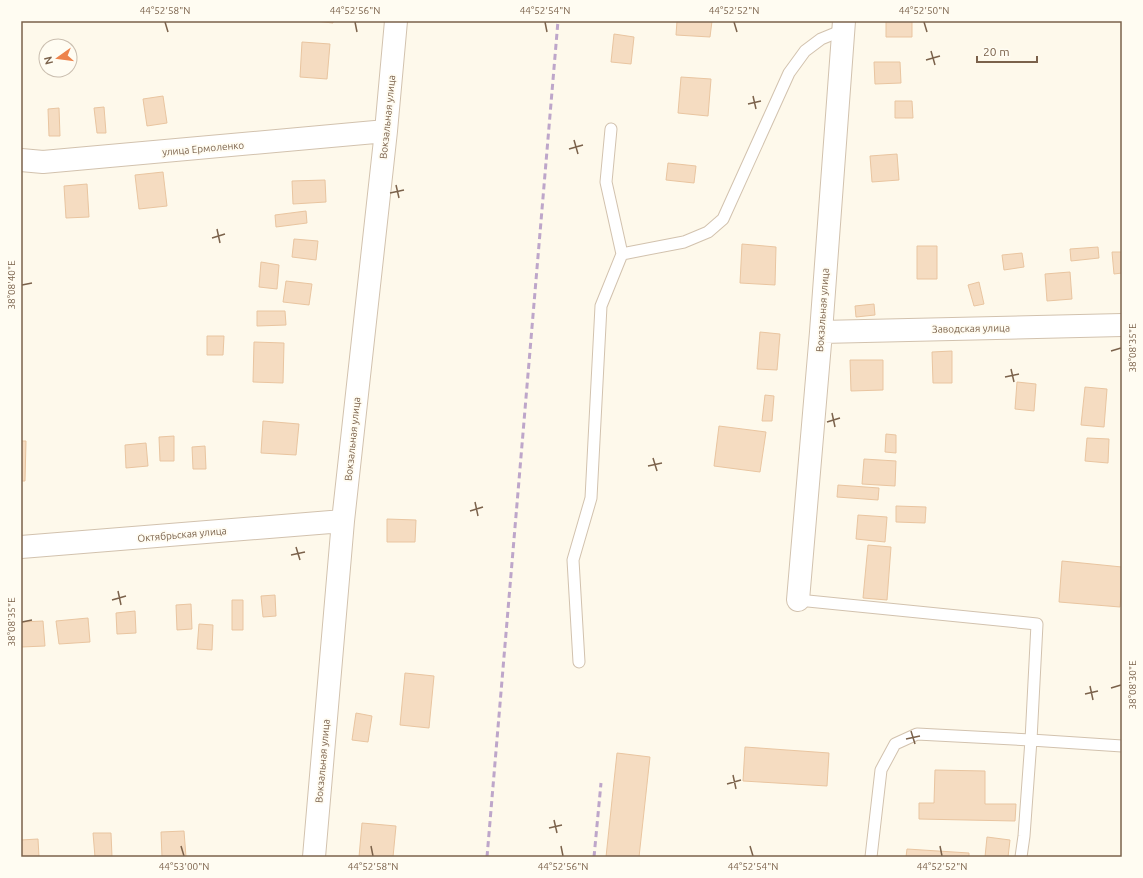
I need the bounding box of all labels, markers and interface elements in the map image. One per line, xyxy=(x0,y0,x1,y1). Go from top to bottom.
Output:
text: 44°52'58"N xyxy=(140,5,190,16)
text: 44°52'56"N xyxy=(330,5,380,16)
text: 44°52'54"N xyxy=(520,5,570,16)
text: 44°52'52"N xyxy=(709,5,759,16)
text: 44°52'50"N xyxy=(899,5,949,16)
north arrow xyxy=(38,38,78,78)
scale bar xyxy=(977,38,1037,64)
text: 20 m xyxy=(983,45,1010,58)
text: N xyxy=(41,55,55,66)
street label: Вокзальная улица xyxy=(378,75,397,160)
street label: улица Ермоленко xyxy=(162,139,245,158)
text: 38°08'40"E xyxy=(6,260,17,310)
street label: Вокзальная улица xyxy=(814,268,831,352)
street label: Заводская улица xyxy=(932,322,1010,335)
text: 38°08'35"E xyxy=(1127,323,1138,373)
street label: Вокзальная улица xyxy=(343,397,362,482)
street label: Октябрьская улица xyxy=(137,525,227,544)
text: 38°08'35"E xyxy=(6,597,17,647)
text: 38°08'30"E xyxy=(1127,660,1138,710)
street label: Вокзальная улица xyxy=(313,719,332,804)
text: 44°53'00"N xyxy=(159,861,209,872)
text: 44°52'58"N xyxy=(348,861,398,872)
text: 44°52'56"N xyxy=(538,861,588,872)
text: 44°52'54"N xyxy=(728,861,778,872)
text: 44°52'52"N xyxy=(917,861,967,872)

